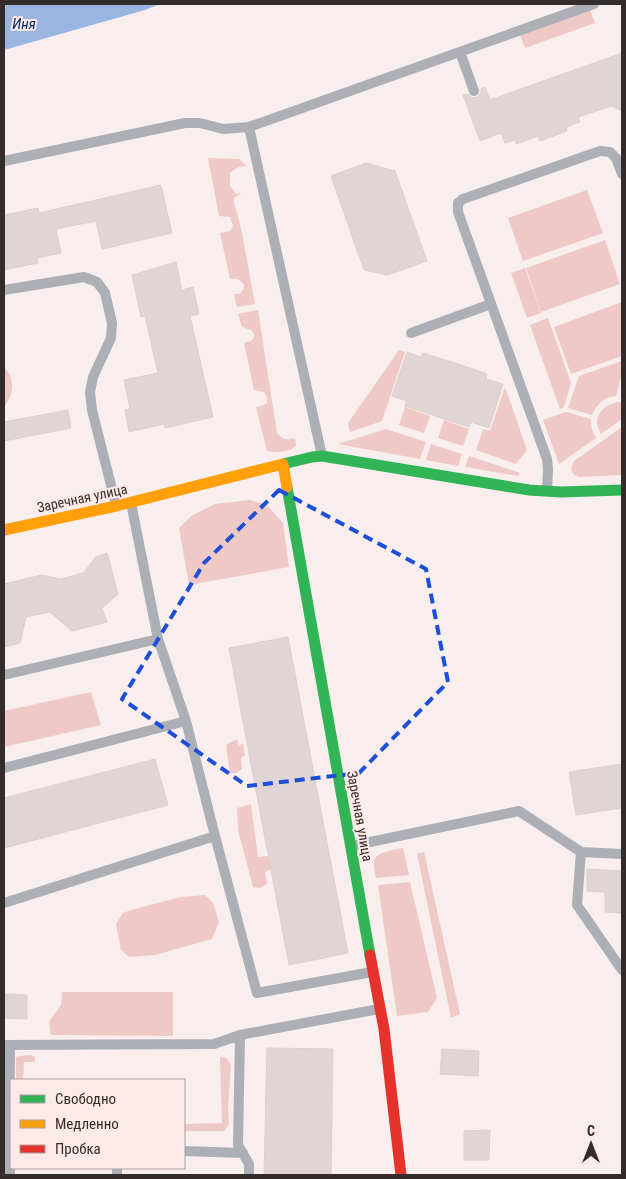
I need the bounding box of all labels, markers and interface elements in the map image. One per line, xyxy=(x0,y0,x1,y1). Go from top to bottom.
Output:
water label: Иня xyxy=(12,15,36,33)
street label: Заречная улица xyxy=(35,481,129,515)
street label: Заречная улица xyxy=(344,769,376,863)
legend xyxy=(10,1079,185,1169)
text: Свободно xyxy=(55,1090,116,1108)
text: Медленно xyxy=(55,1115,119,1133)
north arrow xyxy=(566,1119,616,1169)
text: С xyxy=(587,1123,595,1139)
text: Пробка xyxy=(55,1140,101,1158)

